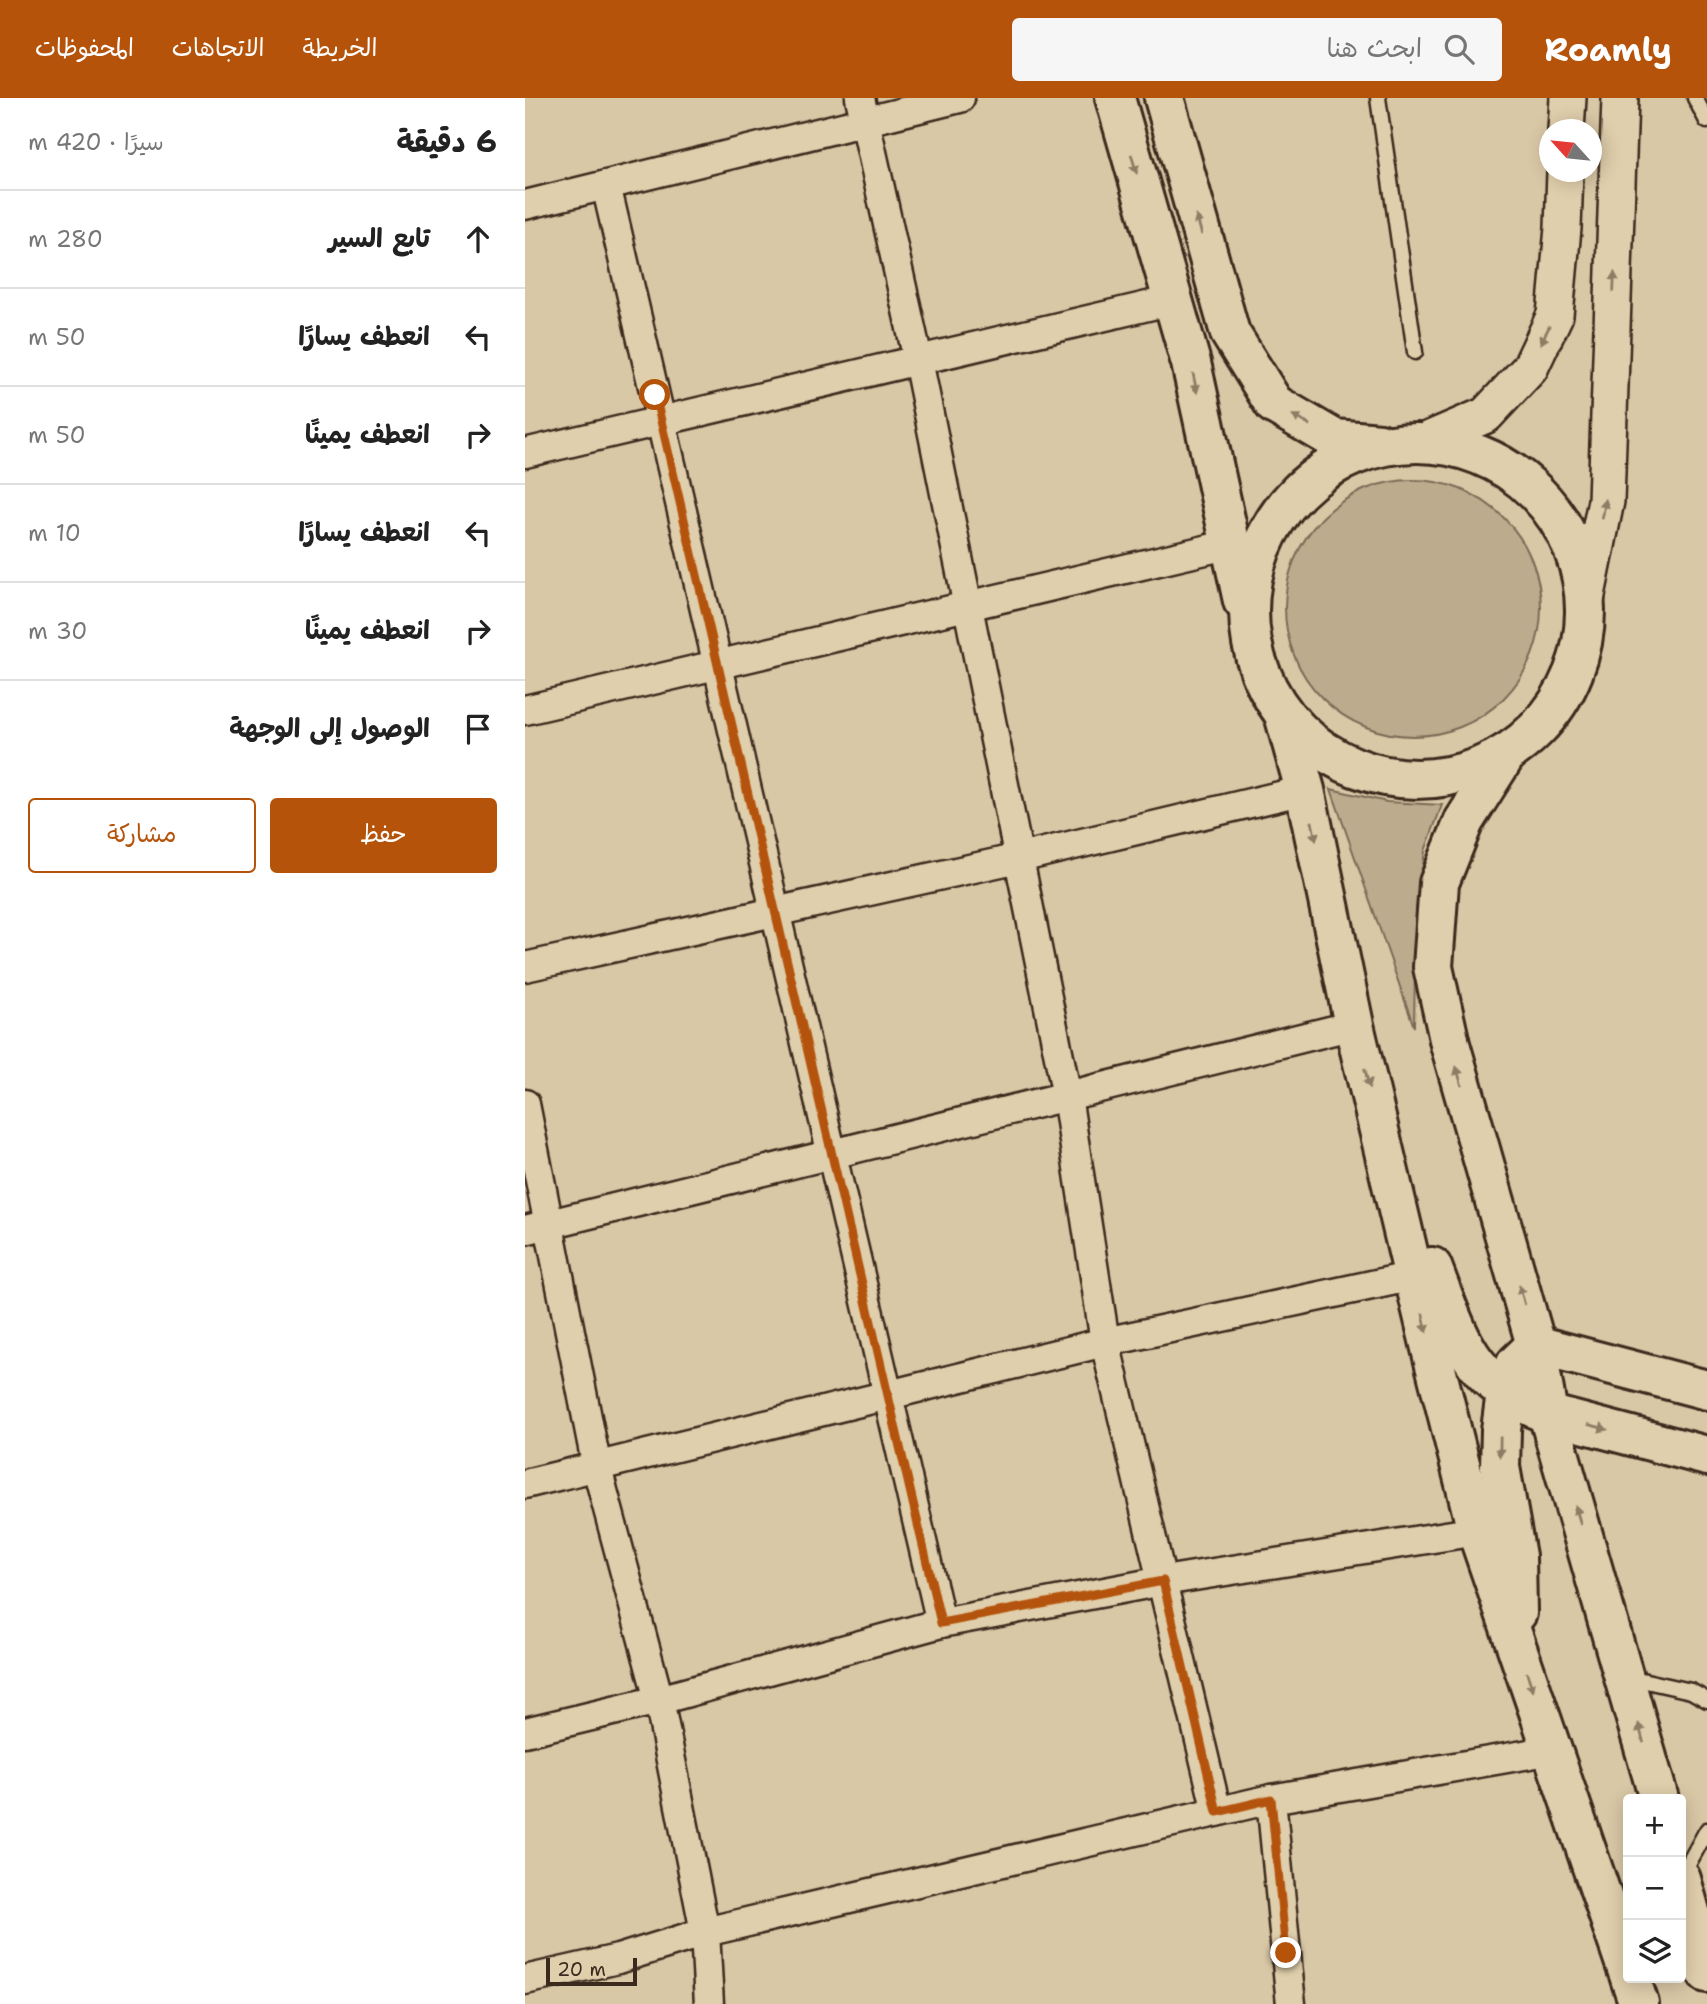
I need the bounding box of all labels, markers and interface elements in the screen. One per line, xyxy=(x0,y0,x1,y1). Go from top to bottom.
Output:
search box xyxy=(1012,18,1502,81)
text: Roamly xyxy=(1544,27,1672,72)
text: ابحث هنا xyxy=(1326,30,1422,65)
icon: search xyxy=(1440,30,1478,68)
text: المحفوظات xyxy=(35,32,134,64)
text: الاتجاهات xyxy=(172,32,265,64)
text: الخريطة xyxy=(303,32,377,64)
north arrow xyxy=(1539,119,1602,182)
text: 6 دقيقة xyxy=(396,121,497,162)
text: سيرًا · 420 m xyxy=(28,127,164,157)
one-way arrow xyxy=(1129,153,1140,175)
one-way arrow xyxy=(1194,214,1204,235)
text: تابع السير xyxy=(328,220,430,255)
icon: ahead xyxy=(459,220,497,258)
text: 280 m xyxy=(28,224,103,254)
one-way arrow xyxy=(1608,271,1619,293)
text: انعطف يسارًا xyxy=(298,318,430,353)
icon: left xyxy=(459,318,497,356)
text: 50 m xyxy=(28,322,86,352)
one-way arrow xyxy=(1540,325,1551,345)
one-way arrow xyxy=(1190,372,1201,394)
route start xyxy=(639,379,670,410)
one-way arrow xyxy=(1292,414,1311,426)
text: انعطف يمينًا xyxy=(305,416,430,451)
icon: right xyxy=(459,416,497,454)
text: 50 m xyxy=(28,420,86,450)
one-way arrow xyxy=(1599,498,1610,520)
text: انعطف يسارًا xyxy=(298,514,430,549)
icon: left xyxy=(459,514,497,552)
text: 10 m xyxy=(28,518,81,548)
text: انعطف يمينًا xyxy=(305,612,430,647)
icon: right xyxy=(459,612,497,650)
text: 30 m xyxy=(28,616,87,646)
text: الوصول إلى الوجهة xyxy=(229,710,430,745)
icon: arrive xyxy=(459,710,497,748)
button: مشاركة xyxy=(28,798,256,873)
button: حفظ xyxy=(270,798,497,873)
one-way arrow xyxy=(1308,820,1319,842)
one-way arrow xyxy=(1453,1065,1464,1087)
one-way arrow xyxy=(1361,1067,1372,1089)
one-way arrow xyxy=(1516,1284,1526,1305)
one-way arrow xyxy=(1419,1312,1430,1334)
one-way arrow xyxy=(1587,1422,1609,1433)
one-way arrow xyxy=(1495,1436,1506,1458)
one-way arrow xyxy=(1572,1504,1582,1525)
one-way arrow xyxy=(1525,1672,1536,1693)
one-way arrow xyxy=(1635,1723,1645,1744)
map controls xyxy=(1623,1794,1686,1983)
button: + xyxy=(1623,1794,1686,1857)
button: − xyxy=(1623,1857,1686,1920)
button: layers xyxy=(1623,1920,1686,1983)
route end xyxy=(1270,1937,1301,1968)
scale bar xyxy=(546,1955,637,1987)
text: 20 m xyxy=(557,1957,606,1982)

